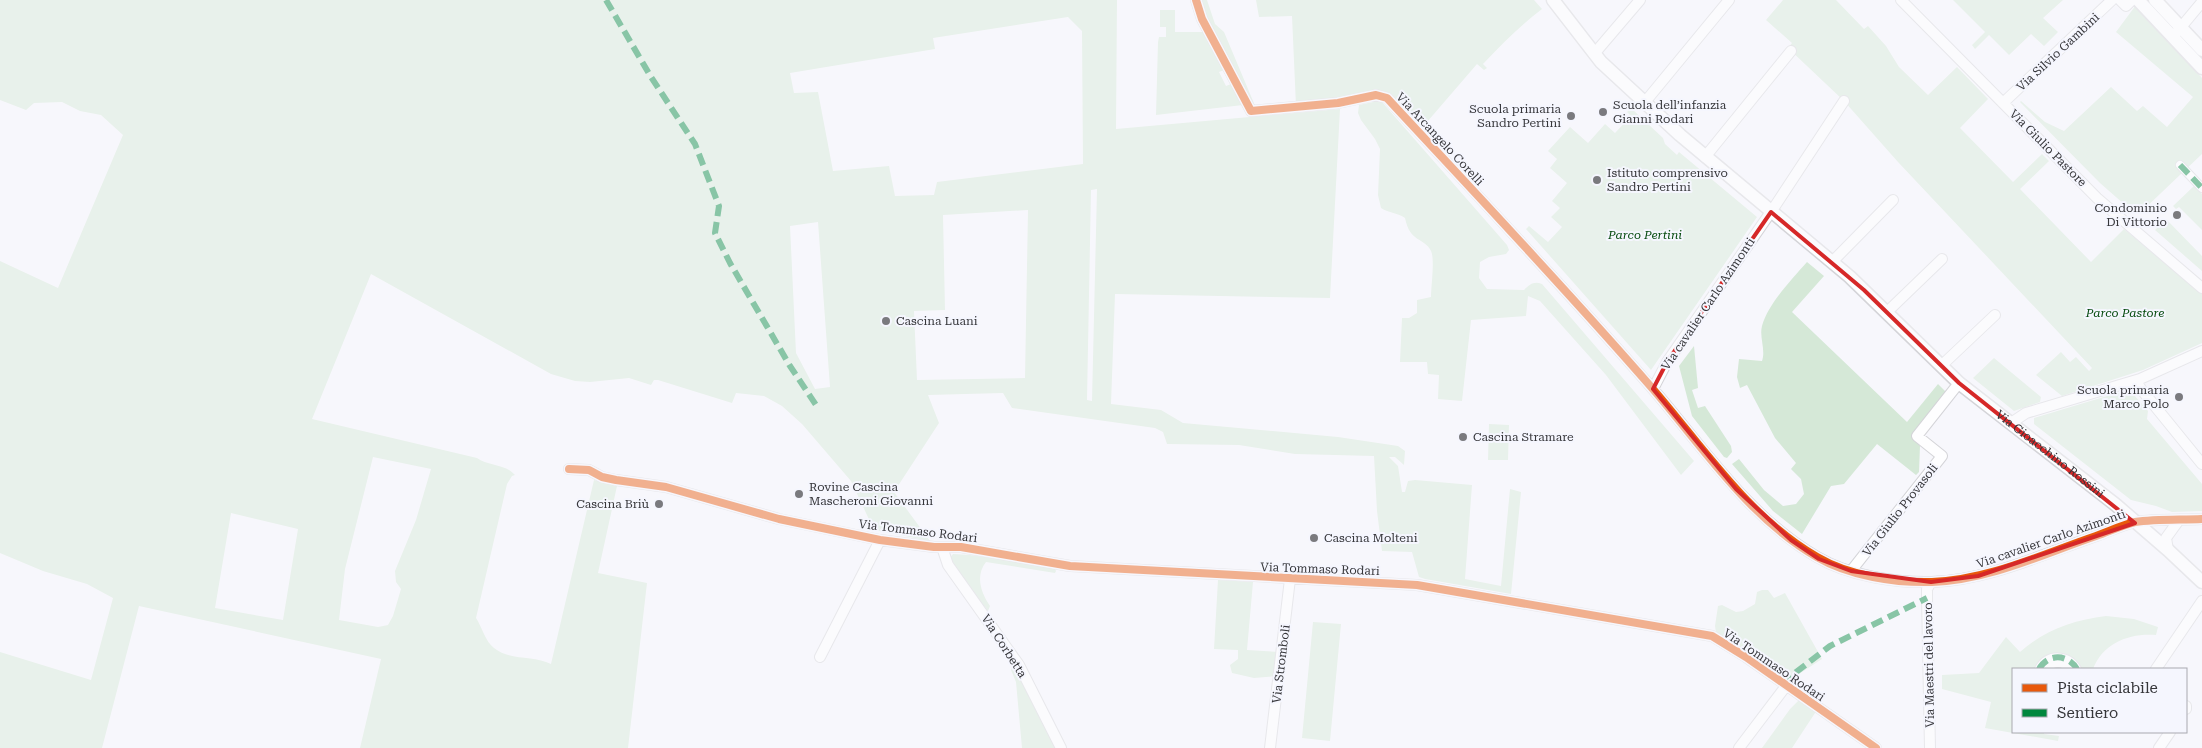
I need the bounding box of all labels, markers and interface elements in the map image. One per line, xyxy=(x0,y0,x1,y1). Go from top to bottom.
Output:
street label: Via Silvio Gambini xyxy=(2014,10,2102,94)
street label: Via Arcangelo Corelli xyxy=(1393,90,1487,188)
place label: Scuola dell’infanzia Gianni Rodari xyxy=(1613,98,1727,126)
place label: Scuola primaria Sandro Pertini xyxy=(1469,102,1561,130)
marker: Scuola dell’infanzia Gianni Rodari xyxy=(1597,106,1609,118)
street label: Via Giulio Pastore xyxy=(2007,107,2090,190)
marker: Scuola primaria Sandro Pertini xyxy=(1565,110,1577,122)
place label: Istituto comprensivo Sandro Pertini xyxy=(1607,166,1728,194)
marker: Istituto comprensivo Sandro Pertini xyxy=(1591,174,1603,186)
place label: Condominio Di Vittorio xyxy=(2094,201,2167,229)
marker: Condominio Di Vittorio xyxy=(2171,209,2183,221)
park label: Parco Pertini xyxy=(1607,228,1682,242)
street label: Via cavalier Carlo Azimonti xyxy=(1658,235,1758,373)
park label: Parco Pastore xyxy=(2085,306,2164,320)
place label: Cascina Luani xyxy=(896,314,978,328)
marker: Cascina Luani xyxy=(880,315,892,327)
place label: Scuola primaria Marco Polo xyxy=(2077,383,2169,411)
marker: Scuola primaria Marco Polo xyxy=(2173,391,2185,403)
street label: Via Gioacchino Rossini xyxy=(1993,407,2108,501)
place label: Cascina Stramare xyxy=(1473,430,1574,444)
marker: Cascina Stramare xyxy=(1457,431,1469,443)
street label: Via Giulio Provasoli xyxy=(1859,461,1941,559)
place label: Rovine Cascina Mascheroni Giovanni xyxy=(809,480,933,508)
marker: Rovine Cascina Mascheroni Giovanni xyxy=(793,488,805,500)
place label: Cascina Briù xyxy=(576,497,650,511)
marker: Cascina Briù xyxy=(653,498,665,510)
street label: Via cavalier Carlo Azimonti xyxy=(1975,507,2127,571)
street label: Via Tommaso Rodari xyxy=(858,517,978,545)
place label: Cascina Molteni xyxy=(1324,531,1418,545)
marker: Cascina Molteni xyxy=(1308,532,1320,544)
street label: Via Tommaso Rodari xyxy=(1260,560,1380,578)
street label: Via Maestri del lavoro xyxy=(1921,602,1937,728)
street label: Via Corbetta xyxy=(978,612,1030,681)
street label: Via Stromboli xyxy=(1269,624,1293,704)
street label: Via Tommaso Rodari xyxy=(1721,626,1828,704)
legend xyxy=(2012,668,2187,733)
text: Pista ciclabile xyxy=(2057,679,2158,697)
text: Sentiero xyxy=(2057,704,2118,722)

